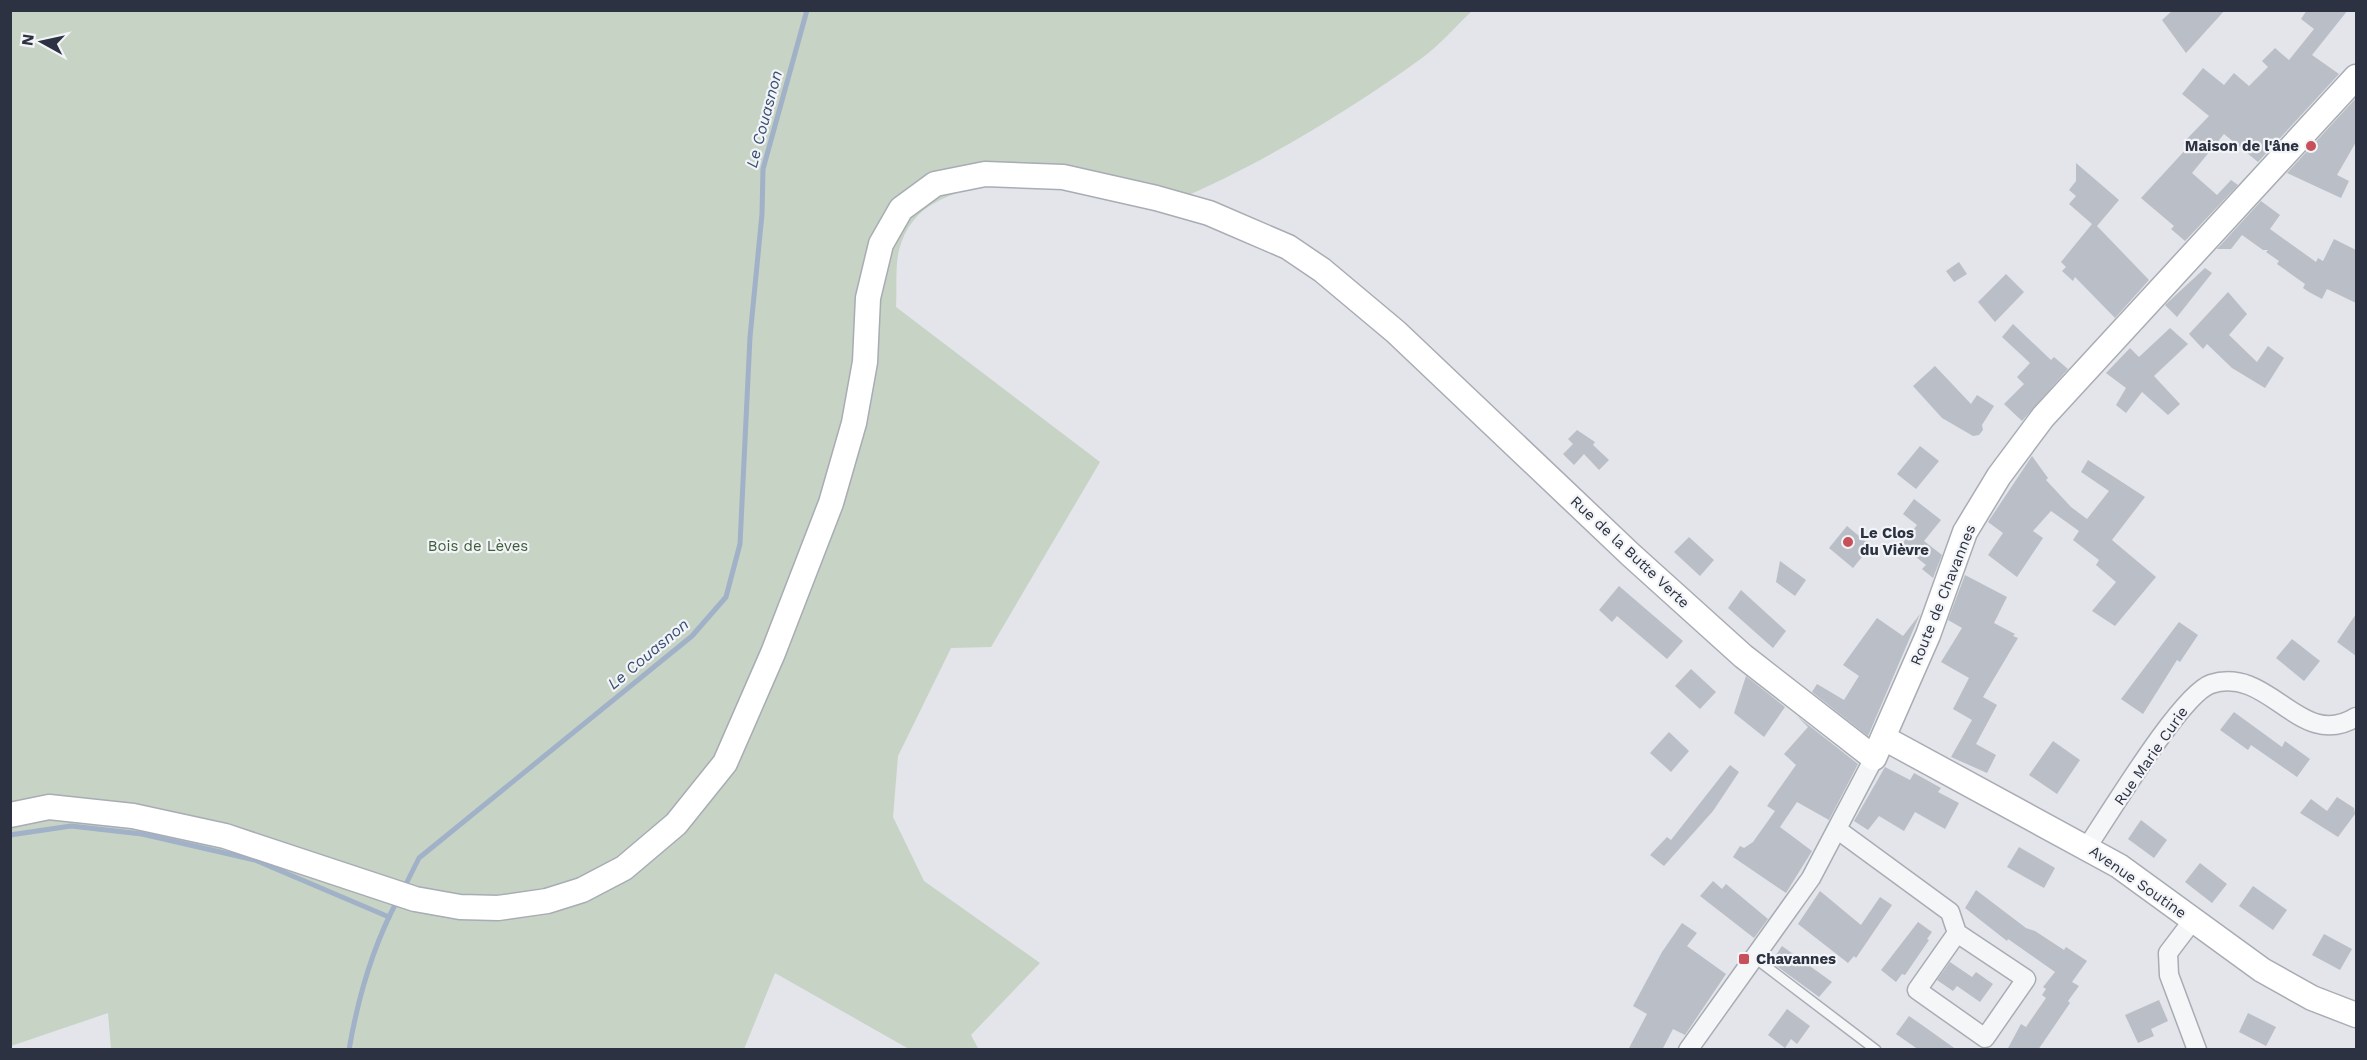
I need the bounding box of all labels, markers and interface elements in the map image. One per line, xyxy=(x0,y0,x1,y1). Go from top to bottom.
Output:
north arrow xyxy=(12,12,72,72)
text: N xyxy=(17,33,38,47)
water label: Le Couasnon xyxy=(742,68,786,170)
place label: Maison de l'âne xyxy=(2185,137,2299,155)
marker: Maison de l'âne xyxy=(2304,139,2318,153)
street label: Rue de la Butte Verte xyxy=(1567,492,1693,612)
street label: Route de Chavannes xyxy=(1907,522,1980,668)
place label: Le Clos du Vièvre xyxy=(1860,524,1929,559)
marker: Le Clos du Vièvre xyxy=(1841,535,1855,549)
park label: Bois de Lèves xyxy=(428,537,528,555)
water label: Le Couasnon xyxy=(604,615,692,693)
street label: Rue Marie Curie xyxy=(2110,703,2192,809)
street label: Avenue Soutine xyxy=(2086,842,2190,922)
place label: Chavannes xyxy=(1756,950,1836,968)
marker: Chavannes xyxy=(1737,952,1751,966)

